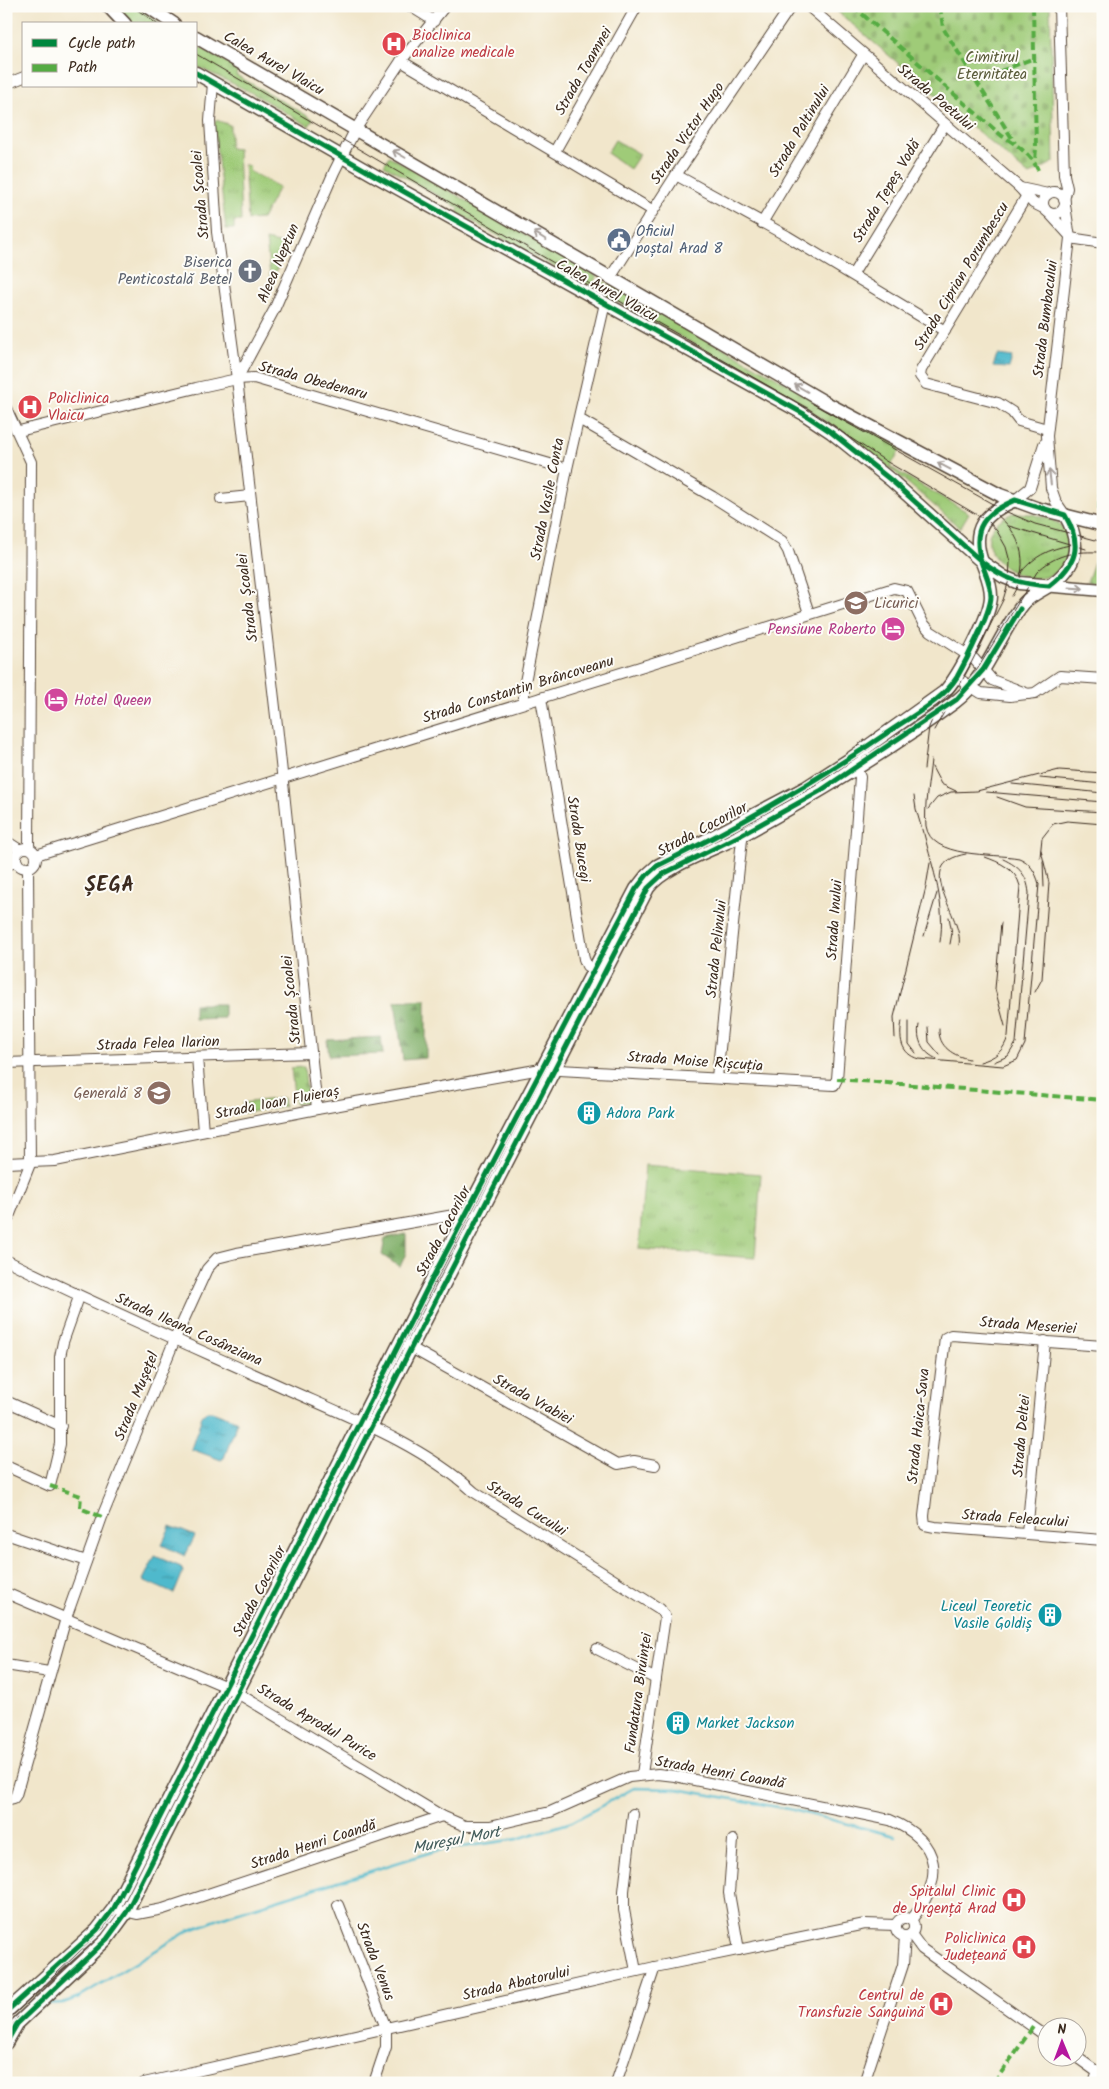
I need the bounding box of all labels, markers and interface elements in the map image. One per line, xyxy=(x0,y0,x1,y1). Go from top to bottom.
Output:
legend xyxy=(22,22,198,88)
street label: Strada Toamnei xyxy=(549,22,620,120)
place label: Bioclinica analize medicale xyxy=(412,24,515,65)
street label: Calea Aurel Vlaicu xyxy=(218,25,329,103)
hospital icon: Bioclinica analize medicale xyxy=(381,31,407,57)
text: Cycle path xyxy=(68,32,135,56)
park label: Cimitirul Eternitatea xyxy=(957,46,1027,87)
text: Path xyxy=(68,56,97,80)
street label: Strada Poetului xyxy=(891,58,981,139)
street label: Strada Victor Hugo xyxy=(645,77,731,190)
street label: Strada Paltinului xyxy=(763,79,838,182)
street label: Strada Țepeș Vodă xyxy=(847,134,928,248)
street label: Strada Școalei xyxy=(185,148,217,240)
one-way arrow xyxy=(393,149,407,159)
street label: Strada Ciprian Porumbescu xyxy=(908,198,1016,355)
street label: Aleea Neptun xyxy=(251,220,306,307)
place label: Oficiul poștal Arad 8 xyxy=(635,220,724,261)
public building icon: Oficiul poștal Arad 8 xyxy=(606,227,632,253)
one-way arrow xyxy=(534,230,548,240)
place label: Biserica Penticostală Betel xyxy=(118,251,232,292)
street label: Calea Aurel Vlaicu xyxy=(551,253,662,329)
church icon: Biserica Penticostală Betel xyxy=(237,258,263,284)
street label: Strada Bumbacului xyxy=(1027,258,1065,379)
street label: Strada Obedenaru xyxy=(256,355,370,407)
one-way arrow xyxy=(795,383,809,393)
place label: Policlinica Vlaicu xyxy=(48,387,109,428)
hospital icon: Policlinica Vlaicu xyxy=(17,394,43,420)
street label: Strada Vasile Conta xyxy=(524,436,572,563)
one-way arrow xyxy=(937,461,952,470)
one-way arrow xyxy=(1045,470,1055,486)
street label: Strada Școalei xyxy=(230,551,265,643)
one-way arrow xyxy=(1068,583,1084,592)
school or university icon: Licurici xyxy=(843,590,869,616)
place label: Licurici xyxy=(874,592,920,616)
hotel icon: Pensiune Roberto xyxy=(880,616,906,642)
place label: Pensiune Roberto xyxy=(767,618,876,642)
street label: Strada Constantin Brâncoveanu xyxy=(420,649,617,731)
hotel icon: Hotel Queen xyxy=(43,687,69,713)
place label: Hotel Queen xyxy=(74,689,151,713)
street label: Strada Bucegi xyxy=(559,794,597,886)
street label: Strada Cocorilor xyxy=(653,795,753,864)
district label: ȘEGA xyxy=(85,870,135,902)
street label: Strada Inului xyxy=(820,878,850,961)
street label: Strada Pelinului xyxy=(700,898,734,999)
street label: Strada Școalei xyxy=(275,953,309,1045)
street label: Strada Felea Ilarion xyxy=(96,1030,220,1058)
street label: Strada Moise Rișcuția xyxy=(626,1045,764,1079)
street label: Strada Ioan Fluieraș xyxy=(213,1079,342,1127)
school or university icon: Generală 8 xyxy=(146,1080,172,1106)
place label: Generală 8 xyxy=(74,1082,143,1106)
building icon: Adora Park xyxy=(576,1100,602,1126)
place label: Adora Park xyxy=(606,1102,676,1126)
street label: Strada Cocorilor xyxy=(410,1181,478,1281)
street label: Strada Ileana Cosânziana xyxy=(111,1287,266,1373)
street label: Strada Meseriei xyxy=(979,1311,1079,1341)
street label: Strada Mușețel xyxy=(108,1348,166,1445)
street label: Strada Haica-Sava xyxy=(901,1367,937,1485)
street label: Strada Vrabiei xyxy=(488,1368,578,1432)
street label: Strada Deltei xyxy=(1006,1393,1038,1478)
street label: Strada Cucului xyxy=(482,1475,573,1544)
street label: Strada Feleacului xyxy=(961,1503,1070,1535)
street label: Strada Cocorilor xyxy=(227,1541,294,1641)
place label: Liceul Teoretic Vasile Goldiș xyxy=(941,1595,1033,1636)
building icon: Liceul Teoretic Vasile Goldiș xyxy=(1037,1602,1063,1628)
street label: Fundatura Biruinței xyxy=(619,1630,660,1755)
street label: Strada Aprodul Purice xyxy=(252,1678,381,1768)
building icon: Market Jackson xyxy=(665,1710,691,1736)
place label: Market Jackson xyxy=(696,1712,794,1736)
street label: Strada Henri Coandă xyxy=(653,1750,788,1797)
street label: Strada Henri Coandă xyxy=(247,1813,381,1877)
water label: Mureșul Mort xyxy=(410,1819,505,1861)
place label: Spitalul Clinic de Urgență Arad xyxy=(893,1880,997,1921)
hospital icon: Spitalul Clinic de Urgență Arad xyxy=(1001,1887,1027,1913)
street label: Strada Venus xyxy=(349,1918,401,2005)
place label: Policlinica Județeană xyxy=(943,1927,1008,1968)
hospital icon: Policlinica Județeană xyxy=(1011,1934,1037,1960)
street label: Strada Abatorului xyxy=(460,1960,574,2008)
place label: Centrul de Transfuzie Sanguină xyxy=(798,1984,926,2025)
hospital icon: Centrul de Transfuzie Sanguină xyxy=(928,1991,954,2017)
north arrow xyxy=(1036,2016,1086,2066)
text: N xyxy=(1057,2019,1067,2041)

